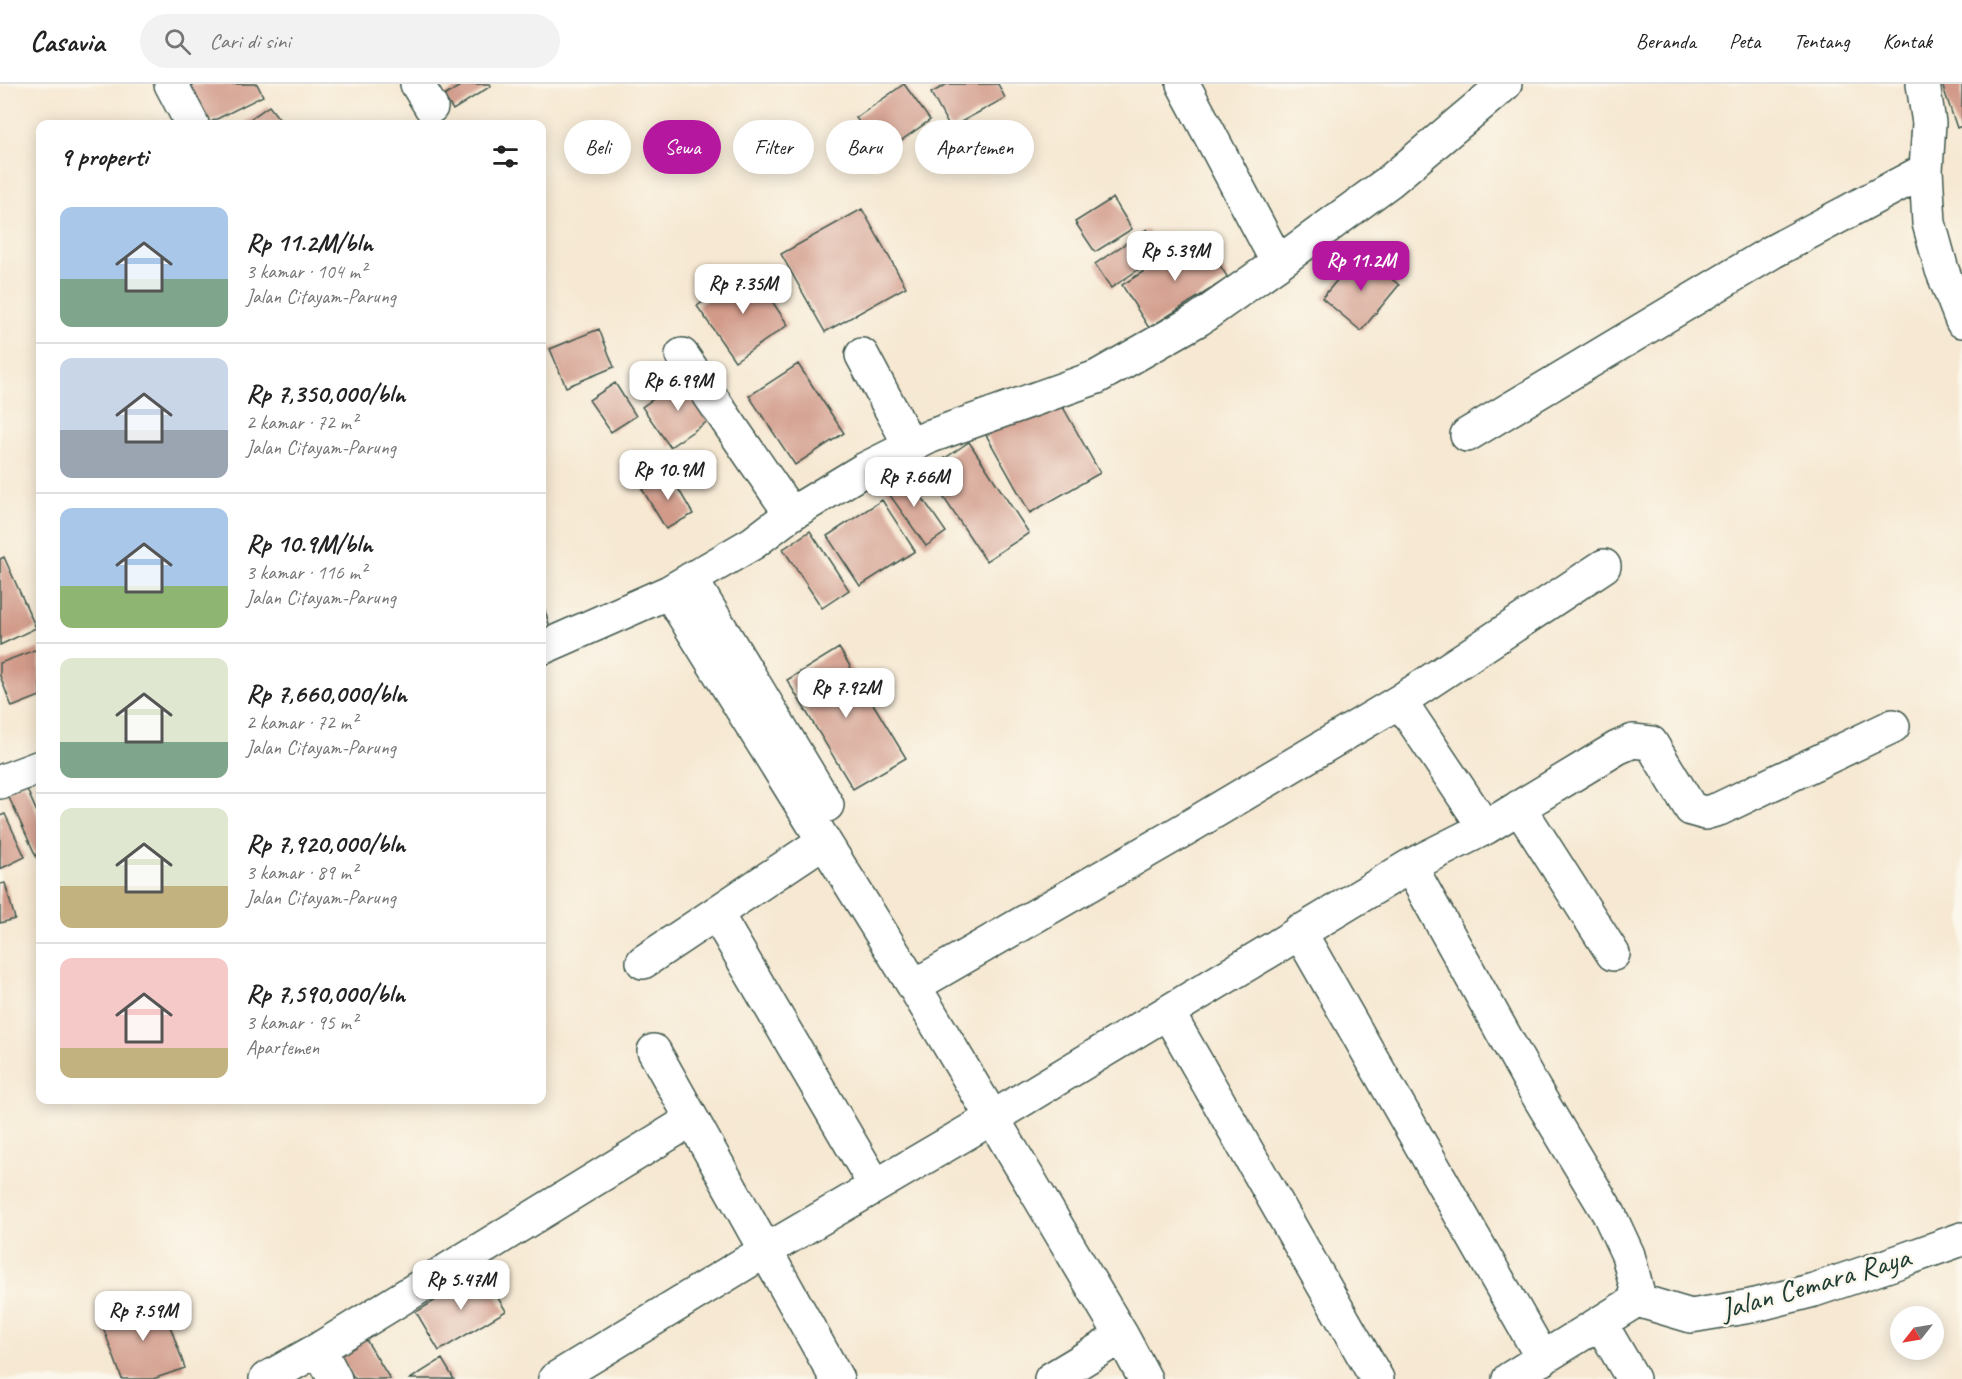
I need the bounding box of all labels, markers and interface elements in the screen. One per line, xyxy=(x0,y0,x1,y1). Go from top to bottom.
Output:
search box xyxy=(140,14,560,68)
text: Casavia xyxy=(30,24,104,59)
icon: search xyxy=(161,25,194,58)
text: Cari di sini xyxy=(209,27,290,55)
text: Beranda xyxy=(1636,28,1696,54)
text: Peta xyxy=(1729,28,1760,54)
text: Tentang xyxy=(1793,28,1850,54)
text: Kontak xyxy=(1883,28,1932,54)
chip: Beli xyxy=(564,120,631,174)
chip: Sewa xyxy=(643,120,721,174)
chip: Filter xyxy=(733,120,814,174)
chip: Baru xyxy=(826,120,903,174)
chip: Apartemen xyxy=(915,120,1034,174)
text: 9 properti xyxy=(60,140,148,173)
icon: filters xyxy=(489,140,522,173)
text: Rp 11.2M/bln xyxy=(246,226,373,259)
icon: home xyxy=(108,231,180,303)
pin: Rp 5.39M xyxy=(1113,231,1237,282)
text: Rp 5.39M xyxy=(1141,238,1209,263)
pin: Rp 11.2M xyxy=(1299,241,1423,292)
text: Rp 11.2M xyxy=(1326,248,1396,273)
text: 3 kamar · 104 m² xyxy=(246,259,366,284)
pin: Rp 7.35M xyxy=(681,264,805,315)
text: Rp 7.35M xyxy=(709,271,777,296)
text: Jalan Citayam-Parung xyxy=(246,284,396,309)
pin: Rp 6.99M xyxy=(616,361,740,412)
text: Rp 6.99M xyxy=(643,368,713,393)
text: Rp 7,350,000/bln xyxy=(246,377,405,410)
icon: home xyxy=(108,382,180,454)
text: 2 kamar · 72 m² xyxy=(246,410,357,435)
text: Jalan Citayam-Parung xyxy=(246,435,396,460)
pin: Rp 10.9M xyxy=(606,450,730,501)
text: Rp 10.9M xyxy=(634,457,702,482)
pin: Rp 7.66M xyxy=(852,457,976,508)
text: Rp 7.66M xyxy=(879,464,949,489)
text: Rp 10.9M/bln xyxy=(246,527,372,560)
icon: home xyxy=(108,532,180,604)
text: 3 kamar · 116 m² xyxy=(246,560,366,585)
text: Jalan Citayam-Parung xyxy=(246,585,396,610)
pin: Rp 7.92M xyxy=(784,668,908,719)
text: Rp 7.92M xyxy=(812,675,880,700)
text: Rp 7,660,000/bln xyxy=(246,677,407,710)
icon: home xyxy=(108,682,180,754)
text: 2 kamar · 72 m² xyxy=(246,710,357,735)
text: Jalan Citayam-Parung xyxy=(246,735,396,760)
text: Rp 7,920,000/bln xyxy=(246,827,405,860)
icon: home xyxy=(108,832,180,904)
text: 3 kamar · 89 m² xyxy=(246,860,357,885)
text: Jalan Citayam-Parung xyxy=(246,885,396,910)
text: Rp 7,590,000/bln xyxy=(246,977,405,1010)
icon: home xyxy=(108,982,180,1054)
text: 3 kamar · 95 m² xyxy=(246,1010,357,1035)
text: Apartemen xyxy=(246,1035,319,1060)
street label: Jalan Cemara Raya xyxy=(1714,1237,1916,1329)
pin: Rp 5.47M xyxy=(399,1260,523,1311)
text: Rp 5.47M xyxy=(427,1267,495,1292)
pin: Rp 7.59M xyxy=(81,1291,205,1342)
text: Rp 7.59M xyxy=(109,1298,177,1323)
north arrow xyxy=(1890,1306,1944,1360)
map controls xyxy=(1890,1306,1944,1360)

